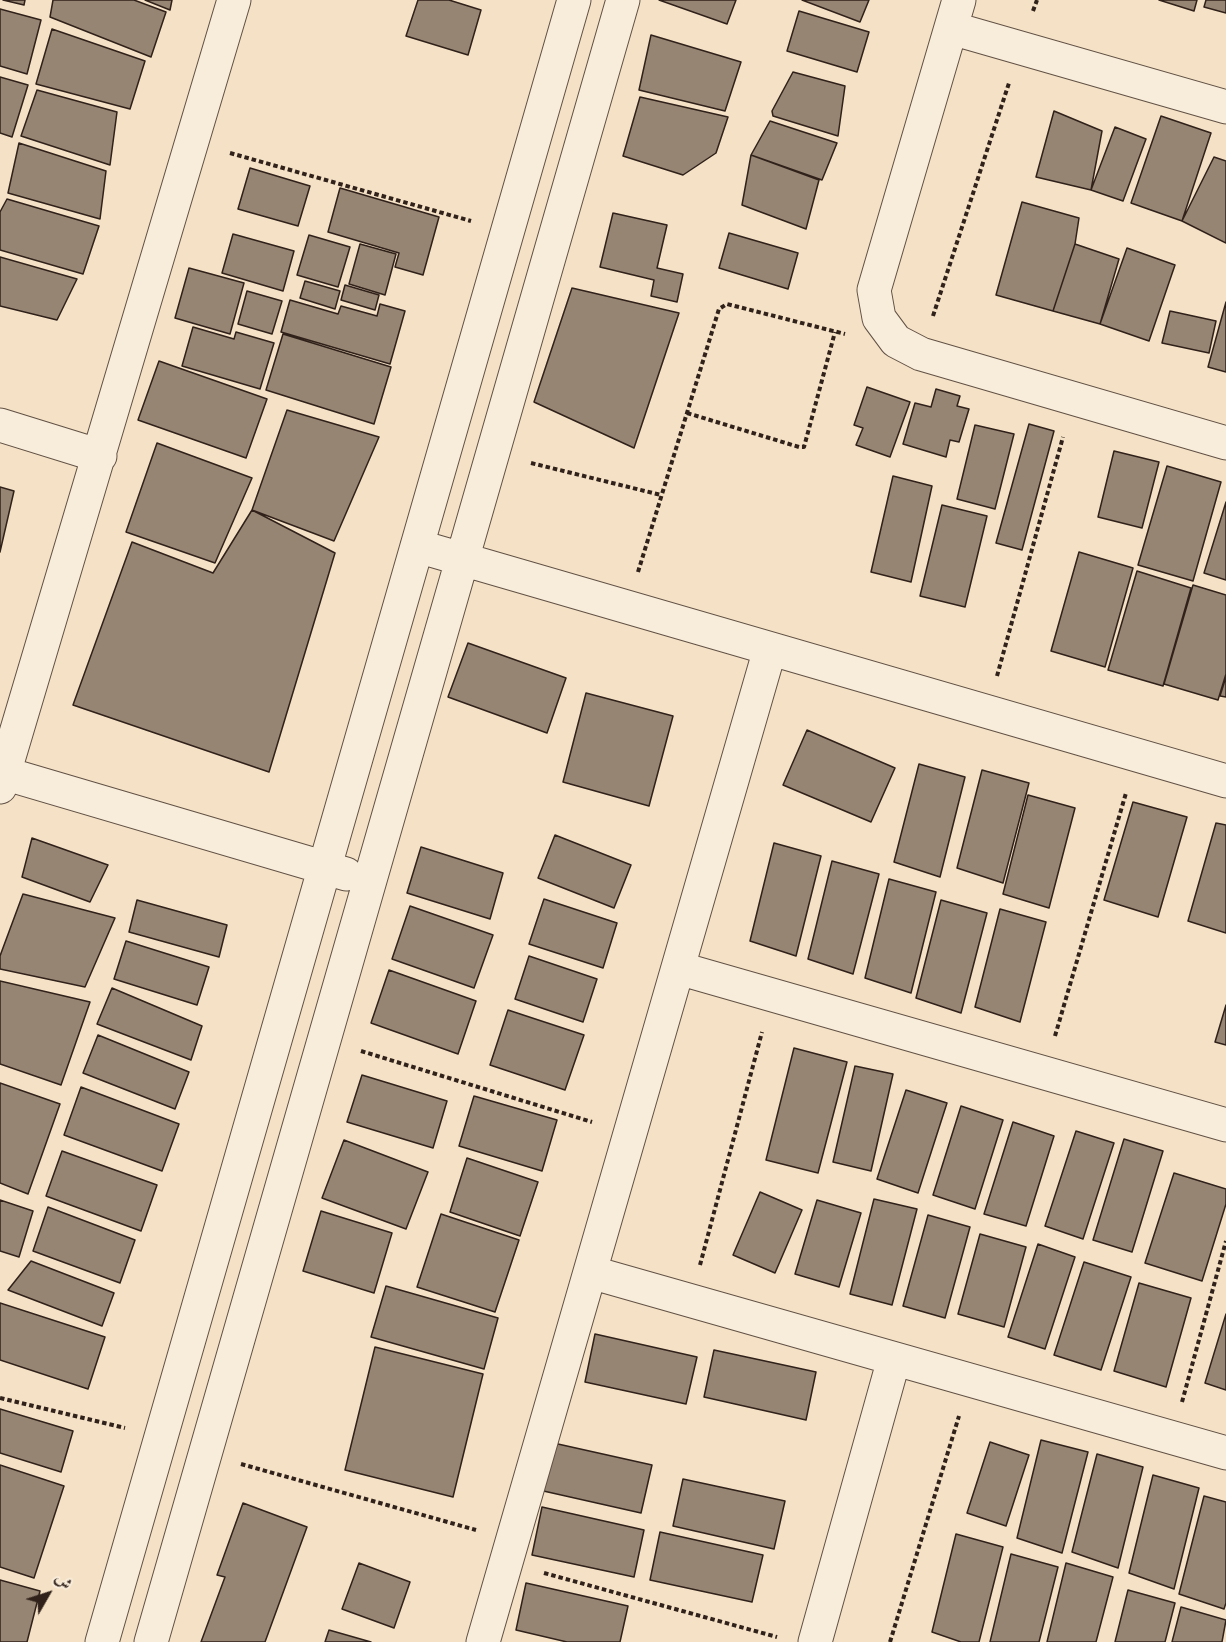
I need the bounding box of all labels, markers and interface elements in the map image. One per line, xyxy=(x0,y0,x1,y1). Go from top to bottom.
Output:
north arrow xyxy=(18,1564,78,1624)
text: ش xyxy=(48,1569,76,1596)

